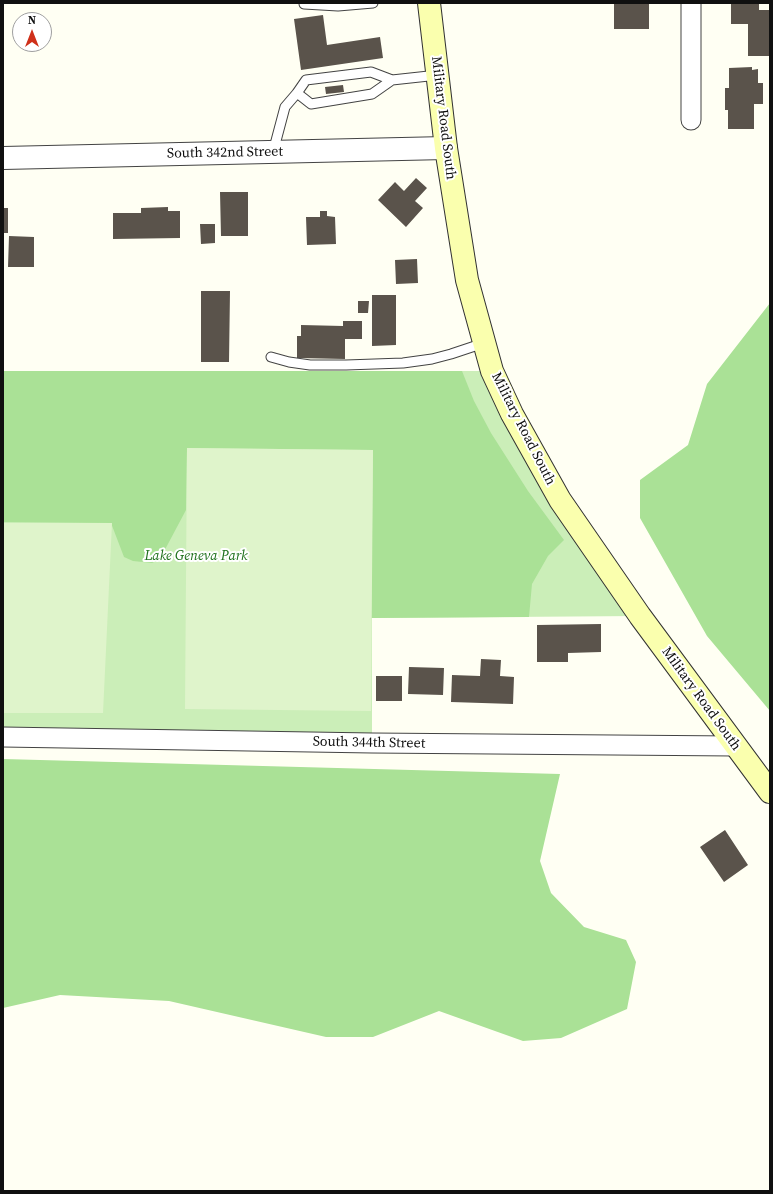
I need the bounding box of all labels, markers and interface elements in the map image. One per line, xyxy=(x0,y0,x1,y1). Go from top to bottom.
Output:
north arrow xyxy=(12,12,52,52)
text: N xyxy=(28,13,36,28)
street label: Military Road South xyxy=(427,55,459,181)
street label: South 342nd Street xyxy=(167,144,283,162)
street label: Military Road South xyxy=(487,370,559,488)
park label: Lake Geneva Park xyxy=(144,548,248,564)
street label: Military Road South xyxy=(658,644,744,754)
street label: South 344th Street xyxy=(313,734,425,752)

